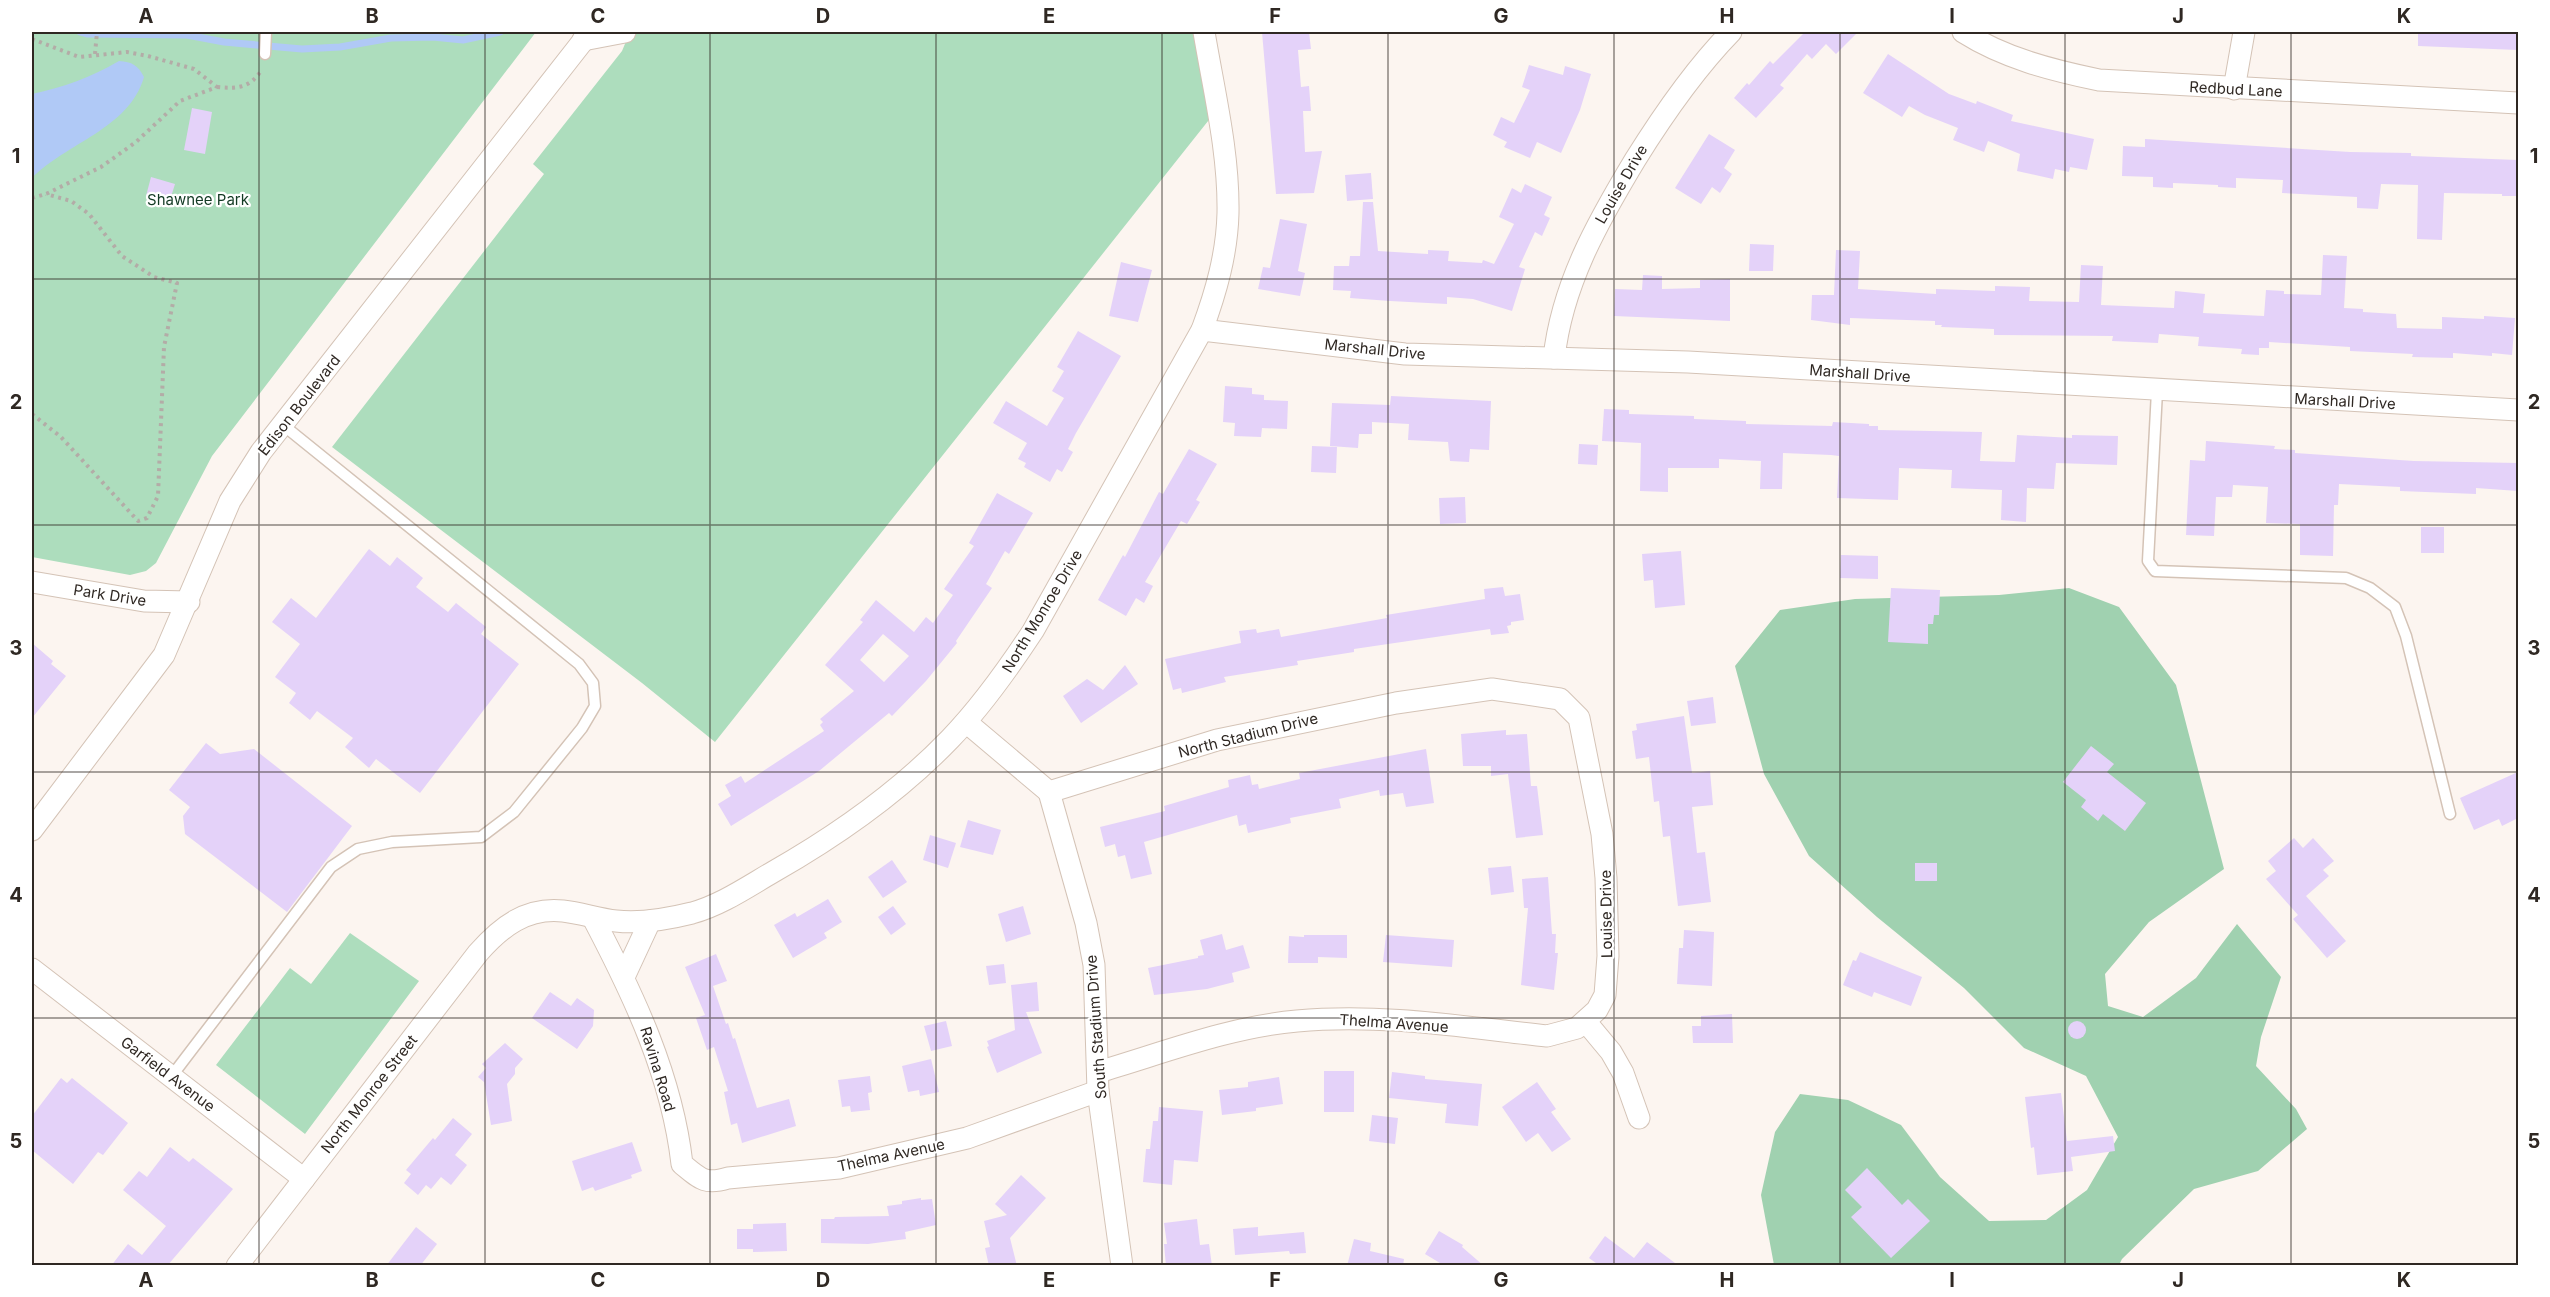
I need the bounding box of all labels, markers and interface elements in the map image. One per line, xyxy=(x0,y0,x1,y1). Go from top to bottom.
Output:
text: A xyxy=(139,4,154,28)
text: B xyxy=(365,4,379,28)
text: C xyxy=(591,4,605,28)
text: D xyxy=(816,4,830,28)
text: E xyxy=(1043,4,1055,28)
text: F xyxy=(1269,4,1281,28)
text: G xyxy=(1493,4,1509,28)
text: H xyxy=(1720,4,1734,28)
text: I xyxy=(1949,4,1955,28)
text: J xyxy=(2172,4,2184,28)
text: K xyxy=(2397,4,2411,28)
street label: Redbud Lane xyxy=(2189,77,2283,101)
street label: Louise Drive xyxy=(1591,141,1651,227)
text: 1 xyxy=(12,144,20,168)
text: 1 xyxy=(2530,144,2538,168)
park label: Shawnee Park xyxy=(147,190,250,209)
street label: Marshall Drive xyxy=(1324,334,1426,364)
street label: Edison Boulevard xyxy=(254,351,344,459)
street label: Marshall Drive xyxy=(1809,360,1911,386)
street label: Marshall Drive xyxy=(2294,389,2396,413)
text: 2 xyxy=(10,390,22,414)
text: 2 xyxy=(2528,390,2540,414)
street label: North Monroe Drive xyxy=(998,546,1086,676)
street label: Park Drive xyxy=(72,580,148,610)
text: 3 xyxy=(10,636,22,660)
text: 3 xyxy=(2528,636,2540,660)
street label: North Stadium Drive xyxy=(1176,708,1320,762)
street label: Louise Drive xyxy=(1596,870,1616,958)
text: 4 xyxy=(9,883,23,907)
text: 4 xyxy=(2527,883,2541,907)
street label: South Stadium Drive xyxy=(1081,954,1111,1100)
street label: Thelma Avenue xyxy=(1339,1010,1449,1036)
street label: Ravina Road xyxy=(636,1024,680,1114)
street label: North Monroe Street xyxy=(317,1031,421,1157)
street label: Garfield Avenue xyxy=(117,1032,219,1116)
text: 5 xyxy=(10,1129,22,1153)
text: 5 xyxy=(2528,1129,2540,1153)
street label: Thelma Avenue xyxy=(836,1134,946,1176)
text: A xyxy=(139,1268,154,1292)
text: B xyxy=(365,1268,379,1292)
text: C xyxy=(591,1268,605,1292)
text: D xyxy=(816,1268,830,1292)
text: E xyxy=(1043,1268,1055,1292)
text: F xyxy=(1269,1268,1281,1292)
text: G xyxy=(1493,1268,1509,1292)
text: H xyxy=(1720,1268,1734,1292)
text: I xyxy=(1949,1268,1955,1292)
text: J xyxy=(2172,1268,2184,1292)
text: K xyxy=(2397,1268,2411,1292)

